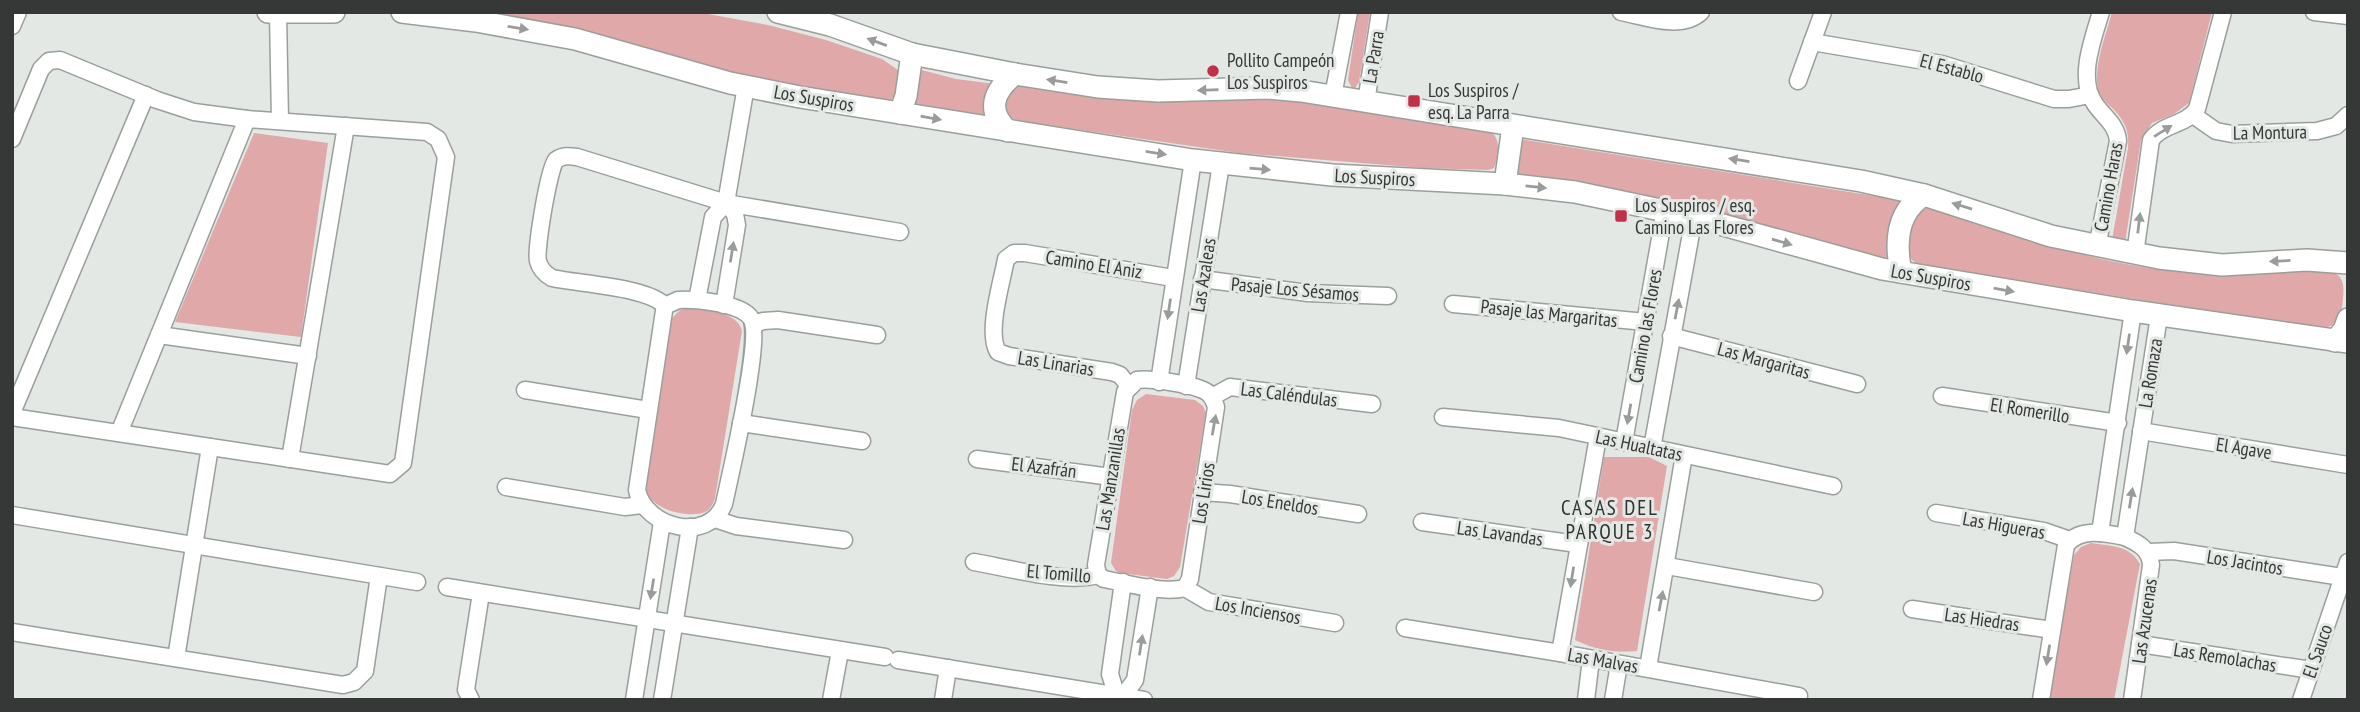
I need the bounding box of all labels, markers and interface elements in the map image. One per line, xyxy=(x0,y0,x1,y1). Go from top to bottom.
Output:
one-way arrow xyxy=(507,23,529,34)
street label: La Parra xyxy=(1357,29,1389,85)
one-way arrow xyxy=(867,36,888,47)
place label: Pollito Campeón Los Suspiros xyxy=(1227,48,1334,94)
street label: El Establo xyxy=(1918,48,1986,88)
marker: Pollito Campeón Los Suspiros xyxy=(1205,63,1221,79)
one-way arrow xyxy=(1045,75,1067,86)
place label: Los Suspiros / esq. La Parra xyxy=(1428,78,1520,124)
street label: Los Suspiros xyxy=(772,79,856,117)
one-way arrow xyxy=(1197,84,1219,95)
marker: Los Suspiros / esq. La Parra xyxy=(1406,93,1422,109)
one-way arrow xyxy=(920,113,942,124)
street label: La Montura xyxy=(2233,119,2307,145)
one-way arrow xyxy=(2153,125,2173,138)
street label: Camino Haras xyxy=(2088,141,2128,233)
one-way arrow xyxy=(1145,148,1167,159)
one-way arrow xyxy=(1728,154,1750,165)
one-way arrow xyxy=(1250,163,1272,174)
street label: Los Suspiros xyxy=(1334,163,1416,191)
one-way arrow xyxy=(1525,182,1547,193)
place label: Los Suspiros / esq. Camino Las Flores xyxy=(1635,193,1755,239)
one-way arrow xyxy=(1951,200,1972,211)
marker: Los Suspiros / esq. Camino Las Flores xyxy=(1613,208,1629,224)
one-way arrow xyxy=(2133,212,2144,234)
street label: Las Azaleas xyxy=(1185,236,1221,314)
one-way arrow xyxy=(1771,238,1792,248)
one-way arrow xyxy=(727,241,738,263)
street label: Camino El Aniz xyxy=(1044,245,1144,284)
one-way arrow xyxy=(2268,256,2290,267)
street label: Los Suspiros xyxy=(1889,258,1973,296)
street label: Camino las Flores xyxy=(1623,267,1667,385)
street label: Pasaje Los Sésamos xyxy=(1230,271,1360,307)
one-way arrow xyxy=(1993,285,2015,296)
street label: Pasaje las Margaritas xyxy=(1479,294,1619,332)
one-way arrow xyxy=(1163,298,1174,320)
one-way arrow xyxy=(1671,298,1682,320)
one-way arrow xyxy=(2122,333,2133,355)
street label: Las Margaritas xyxy=(1715,336,1813,384)
street label: La Romaza xyxy=(2133,336,2167,410)
street label: Las Linarias xyxy=(1016,345,1096,381)
street label: Las Caléndulas xyxy=(1239,376,1339,412)
street label: El Romerillo xyxy=(1989,392,2071,428)
one-way arrow xyxy=(1623,403,1634,425)
one-way arrow xyxy=(1209,414,1220,436)
street label: Las Hualtatas xyxy=(1593,424,1685,466)
street label: Las Manzanillas xyxy=(1090,426,1130,532)
street label: El Agave xyxy=(2215,432,2274,464)
street label: El Azafrán xyxy=(1010,451,1078,483)
street label: Los Lirios xyxy=(1186,461,1220,525)
street label: Los Eneldos xyxy=(1240,484,1320,520)
one-way arrow xyxy=(2126,486,2137,508)
district label: CASAS DEL PARQUE 3 xyxy=(1561,494,1659,545)
street label: Las Higueras xyxy=(1961,506,2047,544)
street label: Las Lavandas xyxy=(1456,515,1544,551)
street label: Los Jacintos xyxy=(2205,544,2285,580)
street label: El Tomillo xyxy=(1026,558,1092,588)
one-way arrow xyxy=(1566,566,1577,588)
street label: Las Azucenas xyxy=(2126,577,2162,665)
one-way arrow xyxy=(646,578,657,600)
one-way arrow xyxy=(1655,590,1666,612)
street label: Los Inciensos xyxy=(1213,591,1303,629)
street label: Las Hiedras xyxy=(1943,602,2021,636)
street label: El Sauco xyxy=(2297,621,2337,681)
one-way arrow xyxy=(1136,634,1147,656)
street label: Las Remolachas xyxy=(2172,637,2278,677)
street label: Las Malvas xyxy=(1566,642,1640,678)
one-way arrow xyxy=(2042,644,2053,666)

